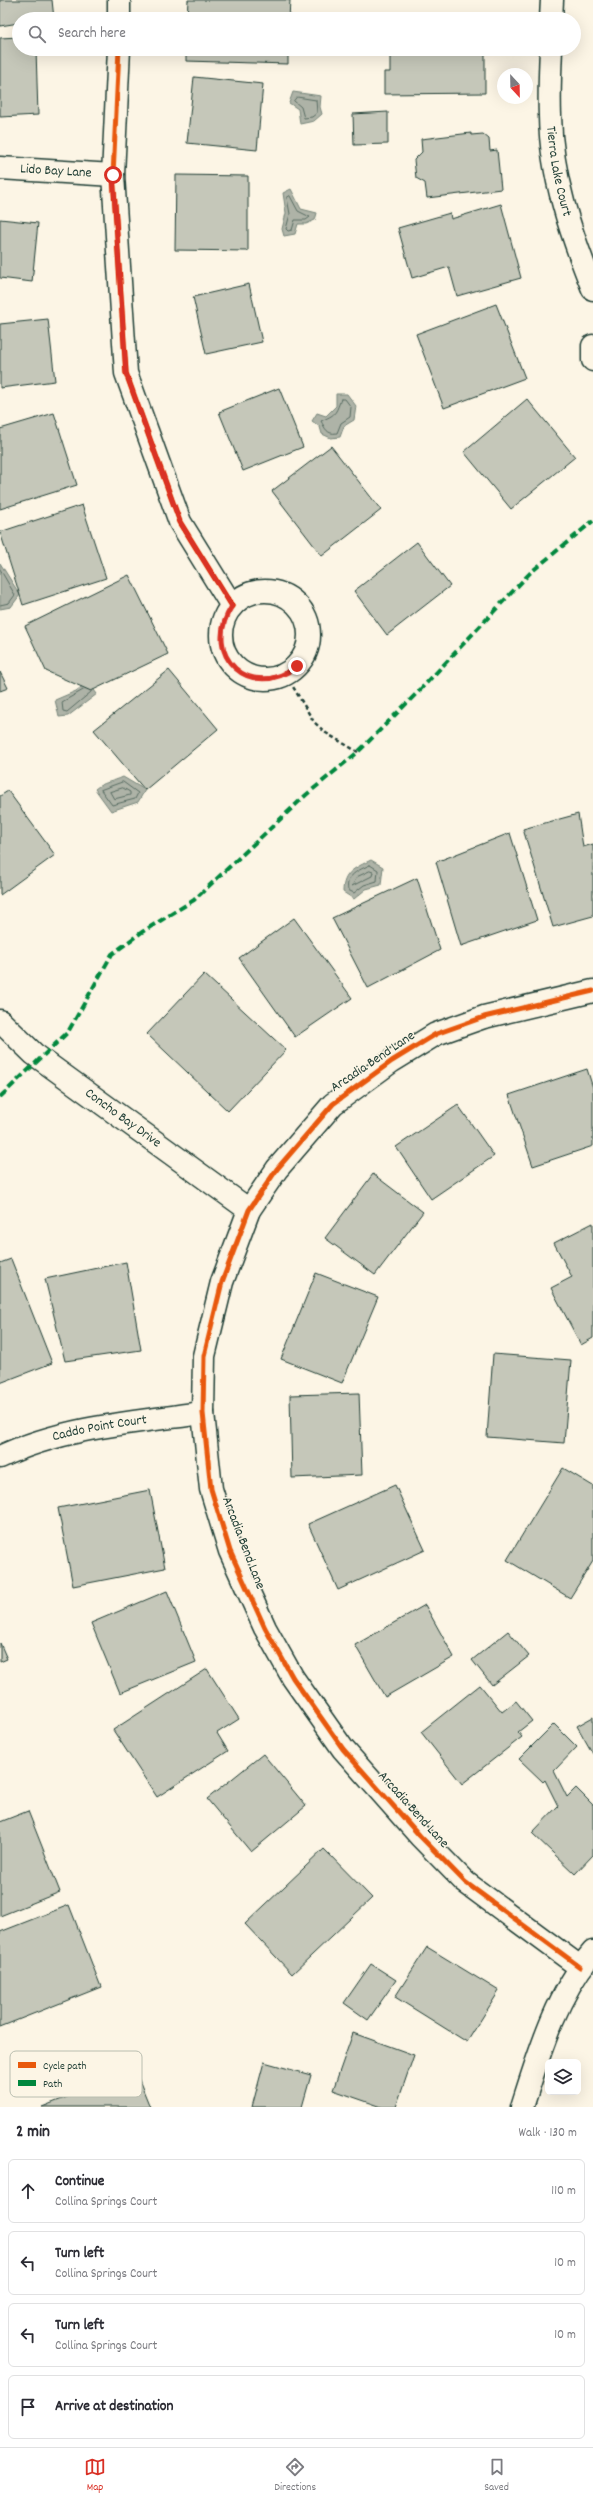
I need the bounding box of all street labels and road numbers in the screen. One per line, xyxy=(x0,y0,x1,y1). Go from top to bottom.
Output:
street label: Tierra Lake Court xyxy=(540,126,577,219)
street label: Lido Bay Lane xyxy=(20,159,92,184)
street label: Arcadia Bend Lane xyxy=(327,1026,419,1098)
street label: Concho Bay Drive xyxy=(80,1084,165,1153)
street label: Caddo Point Court xyxy=(50,1410,148,1447)
street label: Arcadia Bend Lane xyxy=(216,1494,270,1592)
street label: Arcadia Bend Lane xyxy=(373,1767,453,1853)

